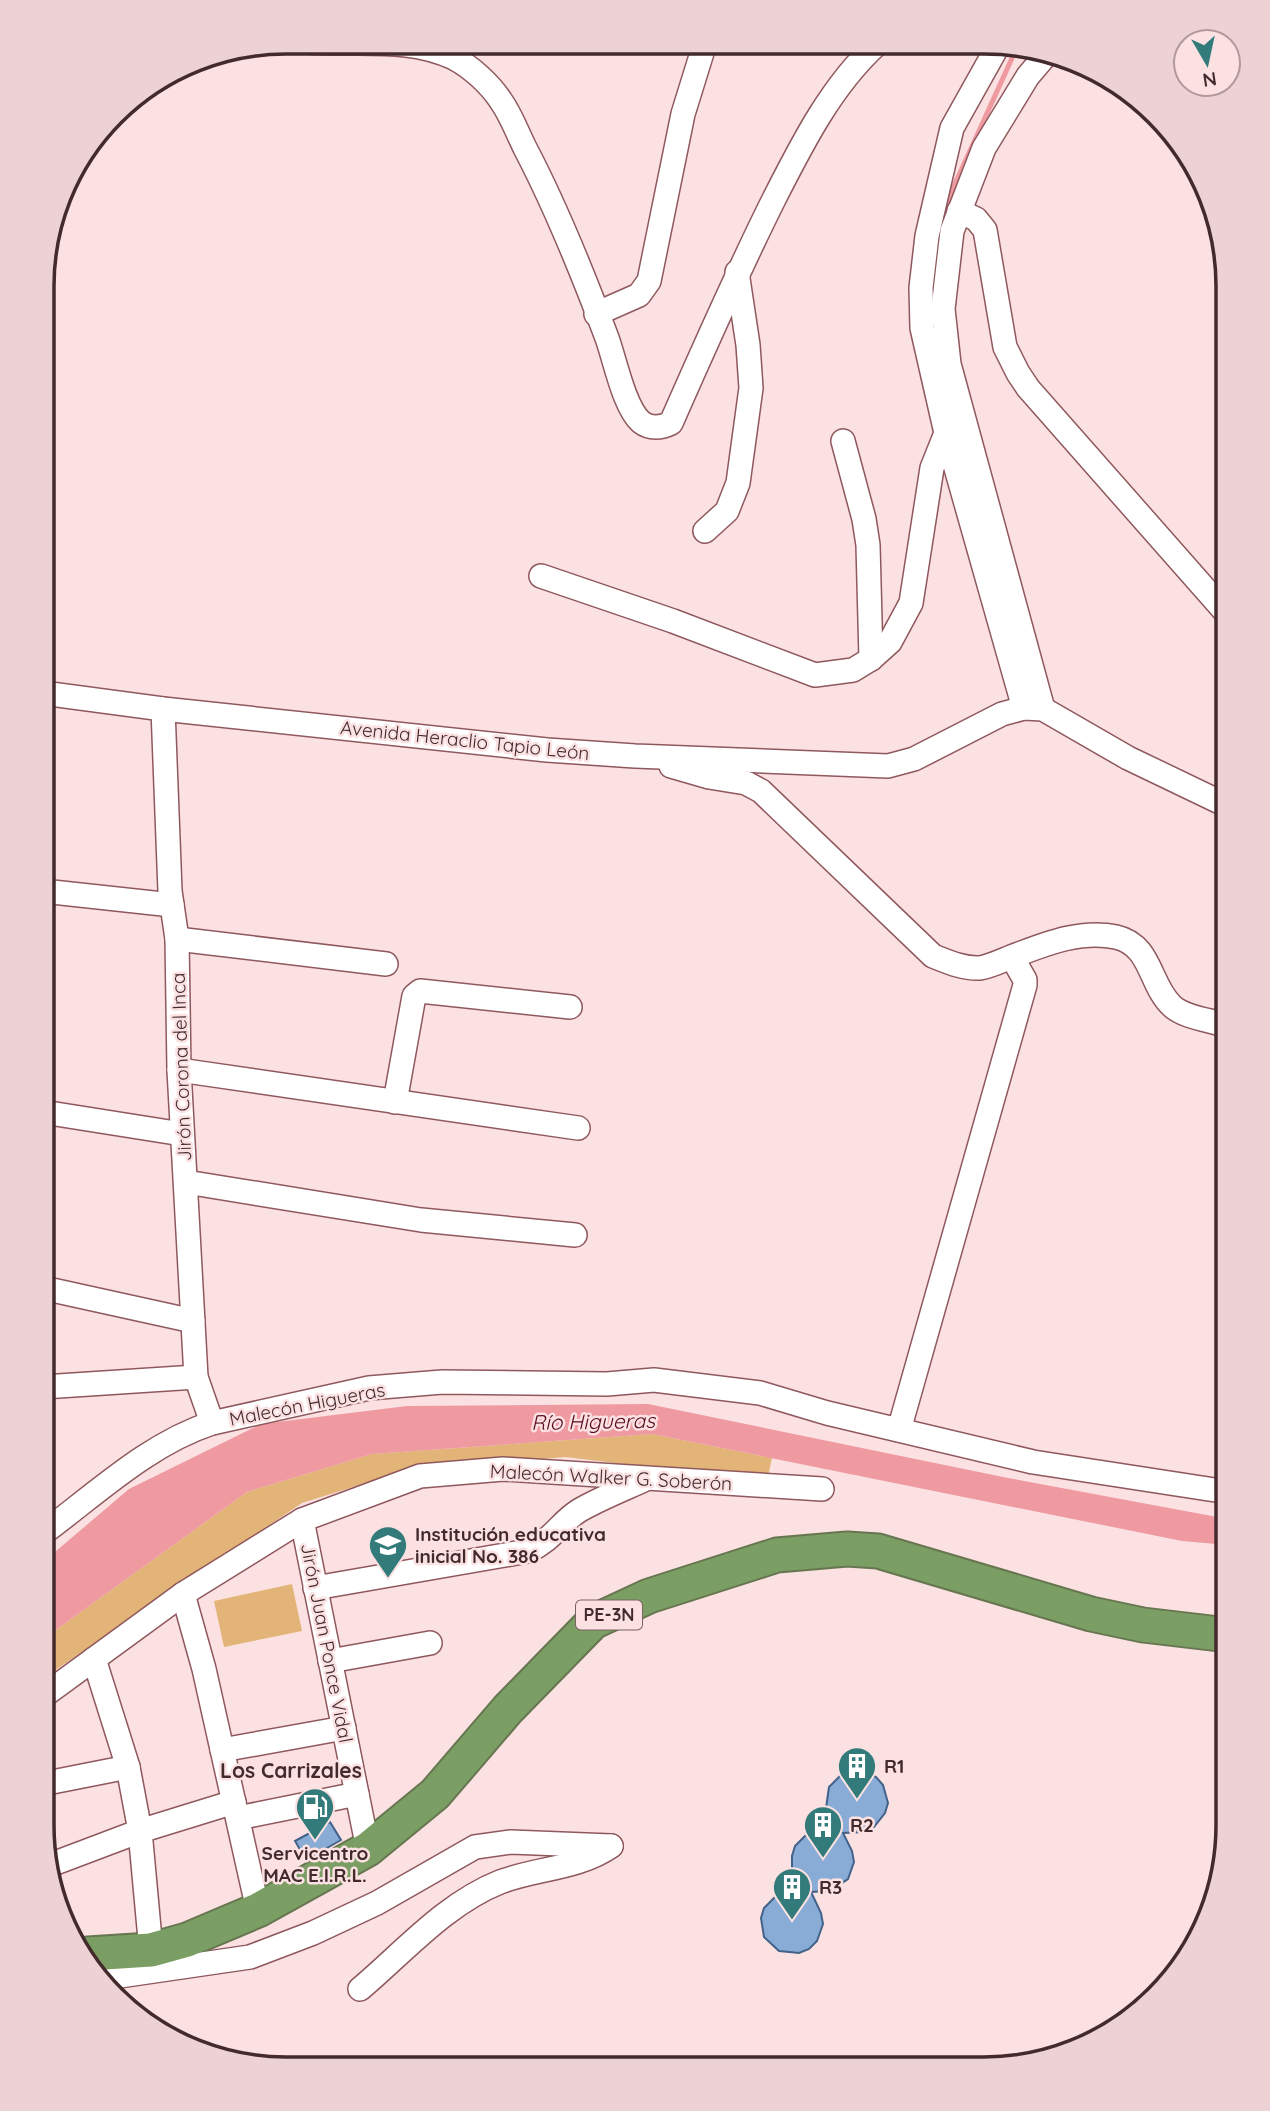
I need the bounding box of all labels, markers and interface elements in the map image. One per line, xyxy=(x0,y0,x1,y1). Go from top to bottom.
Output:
north arrow xyxy=(1172,28,1242,98)
text: N xyxy=(1201,67,1218,93)
street label: Avenida Heraclio Tapio León xyxy=(339,715,591,765)
street label: Jirón Corona del Inca xyxy=(166,972,196,1162)
street label: Malecón Higueras xyxy=(227,1377,387,1431)
water label: Río Higueras xyxy=(531,1407,656,1435)
street label: Malecón Walker G. Soberón xyxy=(489,1459,733,1495)
place label: Institución educativa inicial No. 386 xyxy=(415,1522,606,1568)
school or university icon: Institución educativa inicial No. 386 xyxy=(367,1524,409,1579)
street label: Jirón Juan Ponce Vidal xyxy=(296,1541,358,1745)
road number: PE-3N xyxy=(576,1600,642,1630)
building icon: R1 xyxy=(836,1745,878,1800)
place label: R1 xyxy=(884,1754,904,1778)
district label: Los Carrizales xyxy=(220,1757,362,1783)
fuel station icon: Servicentro MAC E.I.R.L. xyxy=(294,1786,336,1841)
building icon: R2 xyxy=(802,1804,844,1859)
place label: R2 xyxy=(850,1813,874,1837)
place label: Servicentro MAC E.I.R.L. xyxy=(262,1841,369,1887)
building icon: R3 xyxy=(771,1866,813,1921)
place label: R3 xyxy=(819,1875,842,1899)

